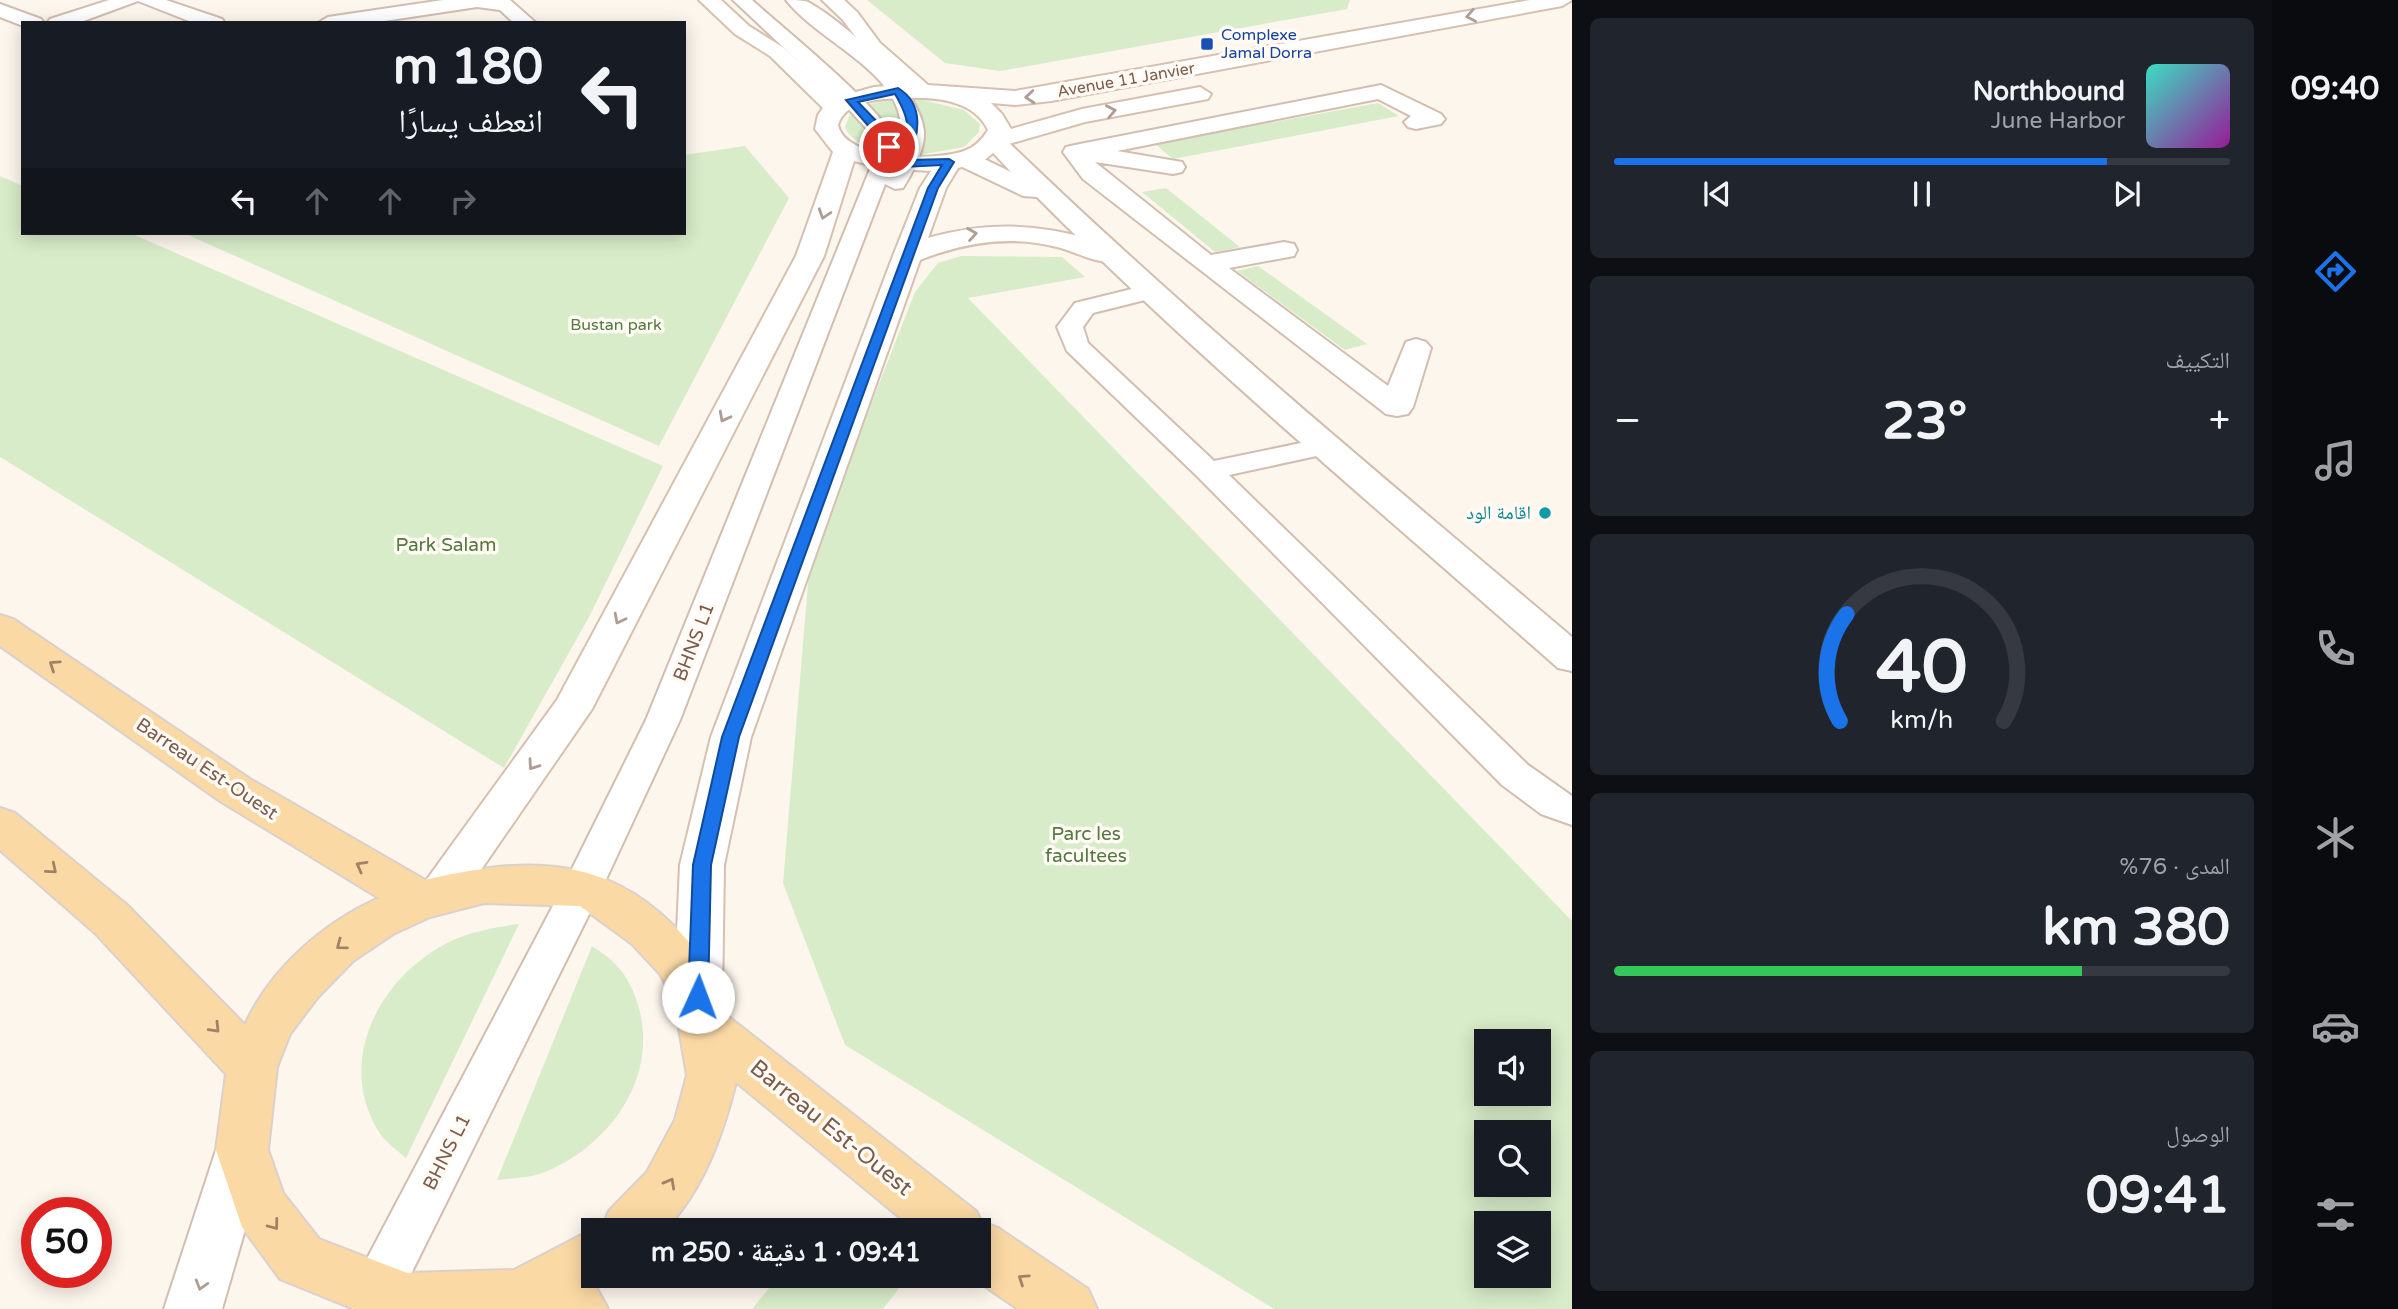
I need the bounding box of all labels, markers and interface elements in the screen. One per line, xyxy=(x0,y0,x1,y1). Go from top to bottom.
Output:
one-way arrow xyxy=(1465,8,1477,23)
place label: Complexe Jamal Dorra xyxy=(1221,25,1312,63)
marker: Complexe Jamal Dorra xyxy=(1199,36,1215,52)
text: 180 m xyxy=(393,38,543,97)
icon: left xyxy=(567,49,658,140)
street label: Avenue 11 Janvier xyxy=(1056,58,1197,102)
text: 09:40 xyxy=(2291,70,2379,108)
text: Northbound xyxy=(1973,76,2125,107)
one-way arrow xyxy=(1024,89,1036,104)
text: انعطف يسارًا xyxy=(398,103,543,141)
one-way arrow xyxy=(1105,104,1117,119)
text: June Harbor xyxy=(1991,107,2125,135)
pin xyxy=(859,117,919,177)
icon: arrive xyxy=(870,128,908,166)
icon: previous xyxy=(1698,175,1736,213)
icon: pause xyxy=(1903,175,1941,213)
icon: next xyxy=(2108,175,2146,213)
icon: left xyxy=(225,182,263,220)
icon: ahead xyxy=(298,182,336,220)
icon: ahead xyxy=(371,182,409,220)
icon: right xyxy=(444,182,482,220)
one-way arrow xyxy=(818,207,832,220)
one-way arrow xyxy=(966,227,978,242)
icon: directions xyxy=(2311,247,2360,296)
park label: Bustan park xyxy=(570,315,662,335)
text: التكييف xyxy=(2165,347,2230,375)
text: 23° xyxy=(1882,390,1967,453)
text: − xyxy=(1614,398,1641,444)
text: + xyxy=(2209,398,2230,444)
one-way arrow xyxy=(718,410,732,423)
icon: music xyxy=(2311,436,2360,485)
place label: اقامة الود xyxy=(1466,502,1531,524)
marker: اقامة الود xyxy=(1537,505,1553,521)
park label: Park Salam xyxy=(396,534,496,556)
street label: BHNS L1 xyxy=(669,600,719,684)
one-way arrow xyxy=(613,612,627,624)
text: 40 xyxy=(1876,624,1968,712)
icon: phone xyxy=(2311,624,2360,673)
one-way arrow xyxy=(49,661,62,673)
text: km/h xyxy=(1891,704,1953,734)
street label: Barreau Est-Ouest xyxy=(132,713,282,825)
one-way arrow xyxy=(529,757,541,770)
icon: climate xyxy=(2311,813,2360,862)
park label: Parc les facultees xyxy=(1045,823,1127,867)
text: المدى · 76% xyxy=(2119,853,2230,881)
one-way arrow xyxy=(45,861,57,874)
one-way arrow xyxy=(356,861,369,874)
text: 380 km xyxy=(2042,896,2230,959)
one-way arrow xyxy=(336,937,348,950)
position arrow xyxy=(661,960,735,1034)
icon: car xyxy=(2311,1002,2360,1051)
one-way arrow xyxy=(206,1020,219,1033)
map controls xyxy=(1474,1029,1551,1288)
button: sound xyxy=(1474,1029,1551,1106)
street label: Barreau Est-Ouest xyxy=(744,1054,918,1202)
street label: BHNS L1 xyxy=(419,1110,475,1194)
button: search xyxy=(1474,1120,1551,1197)
text: الوصول xyxy=(2166,1121,2230,1149)
text: 09:41 xyxy=(2086,1164,2230,1227)
one-way arrow xyxy=(662,1177,675,1190)
icon: filters xyxy=(2311,1190,2360,1239)
speed limit sign: 50 xyxy=(21,1197,112,1288)
button: layers xyxy=(1474,1211,1551,1288)
one-way arrow xyxy=(266,1217,279,1230)
text: 09:41 · 1 دقيقة · 250 m xyxy=(651,1237,921,1268)
one-way arrow xyxy=(1018,1274,1031,1287)
one-way arrow xyxy=(194,1279,209,1291)

